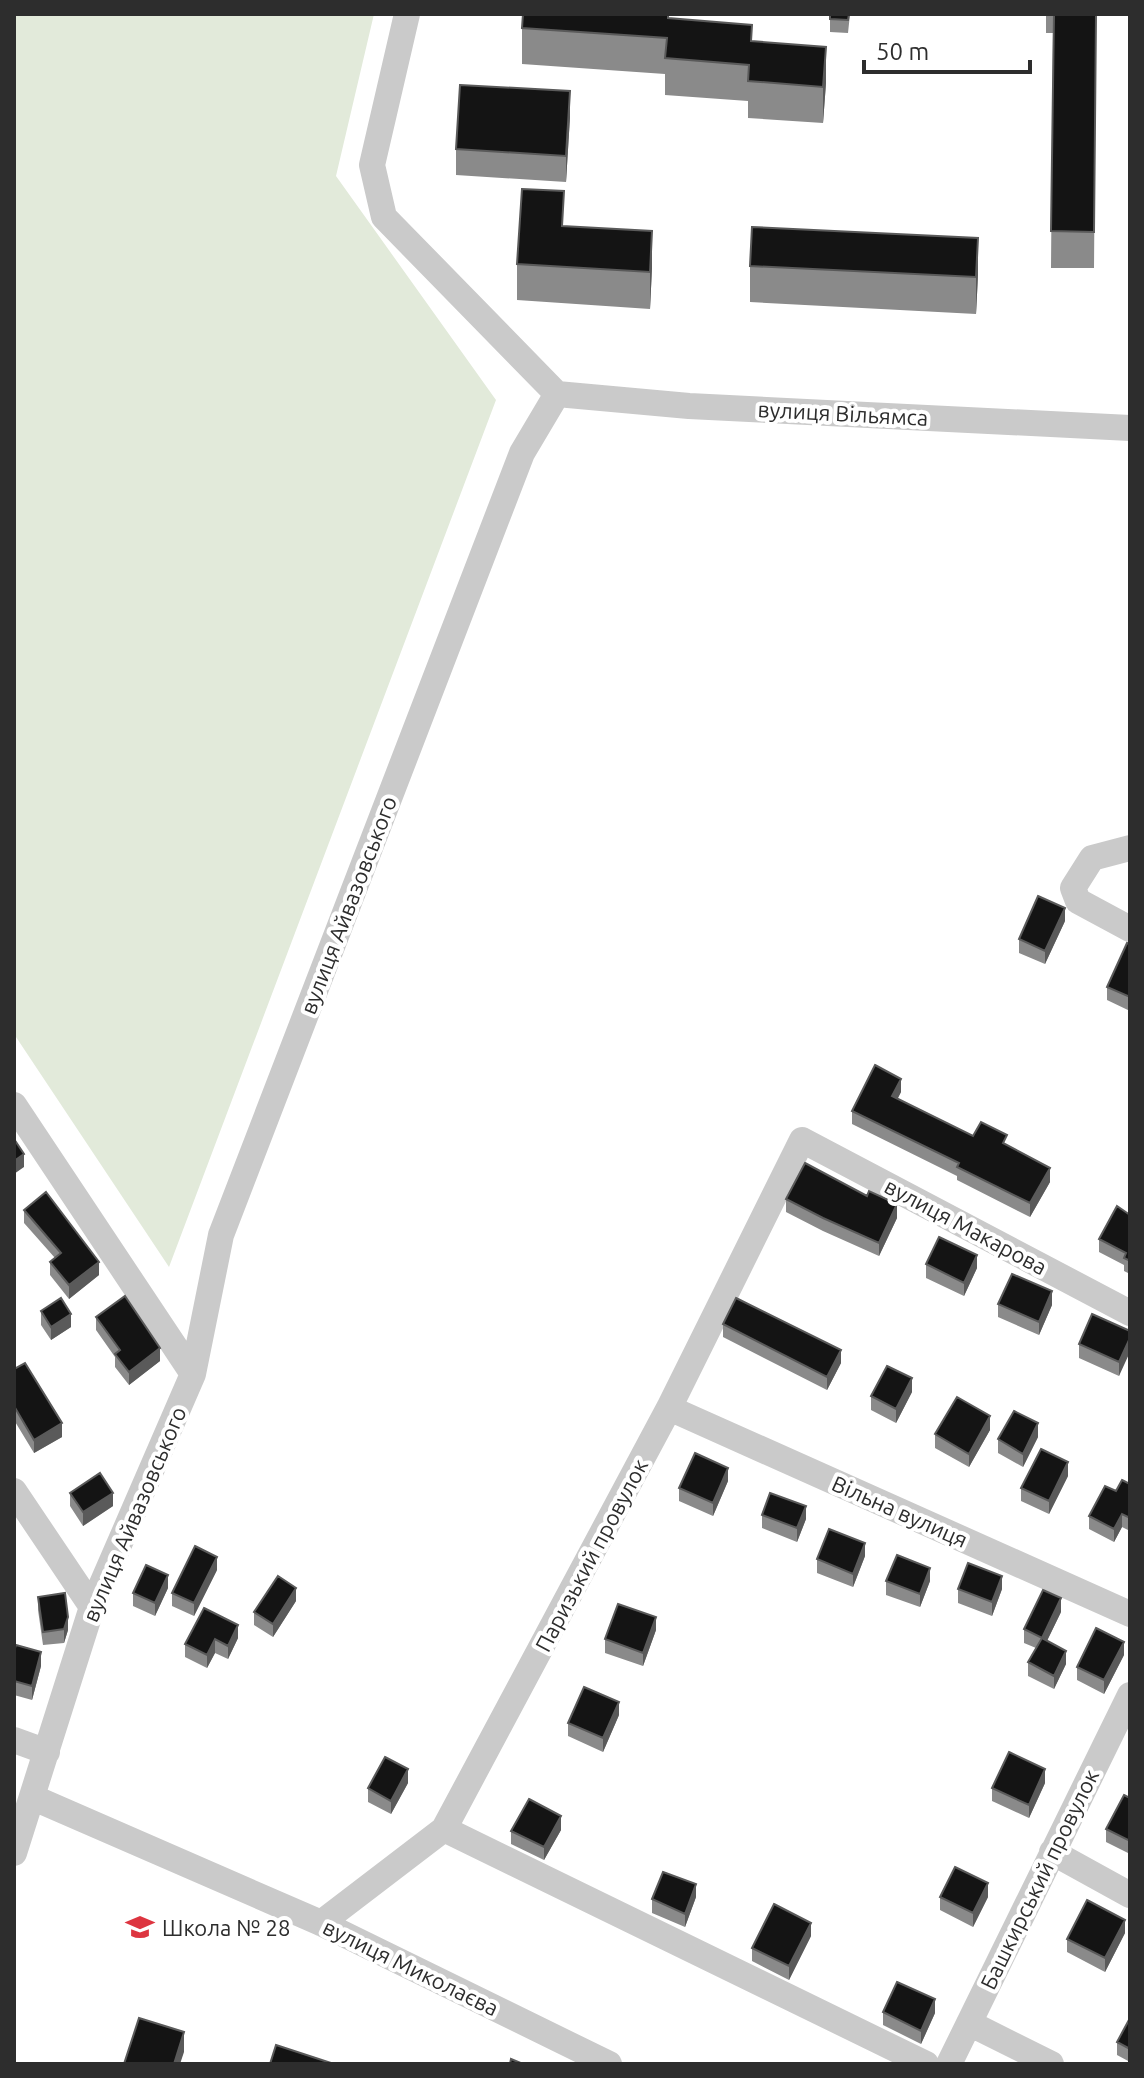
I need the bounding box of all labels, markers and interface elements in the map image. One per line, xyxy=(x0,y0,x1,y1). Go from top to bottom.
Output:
scale bar xyxy=(864,24,1030,74)
text: 50 m xyxy=(876,38,929,65)
street label: вулиця Вільямса xyxy=(757,396,929,430)
street label: вулиця Айвазовського xyxy=(295,793,401,1017)
street label: вулиця Макарова xyxy=(881,1173,1051,1279)
street label: вулиця Айвазовського xyxy=(77,1403,191,1625)
street label: Паризький провулок xyxy=(530,1454,652,1656)
street label: Вільна вулиця xyxy=(828,1470,972,1552)
street label: Башкирський провулок xyxy=(975,1765,1103,1993)
school or university icon: Школа № 28 xyxy=(125,1912,155,1942)
street label: вулиця Миколаєва xyxy=(319,1914,503,2020)
place label: Школа № 28 xyxy=(162,1915,290,1940)

